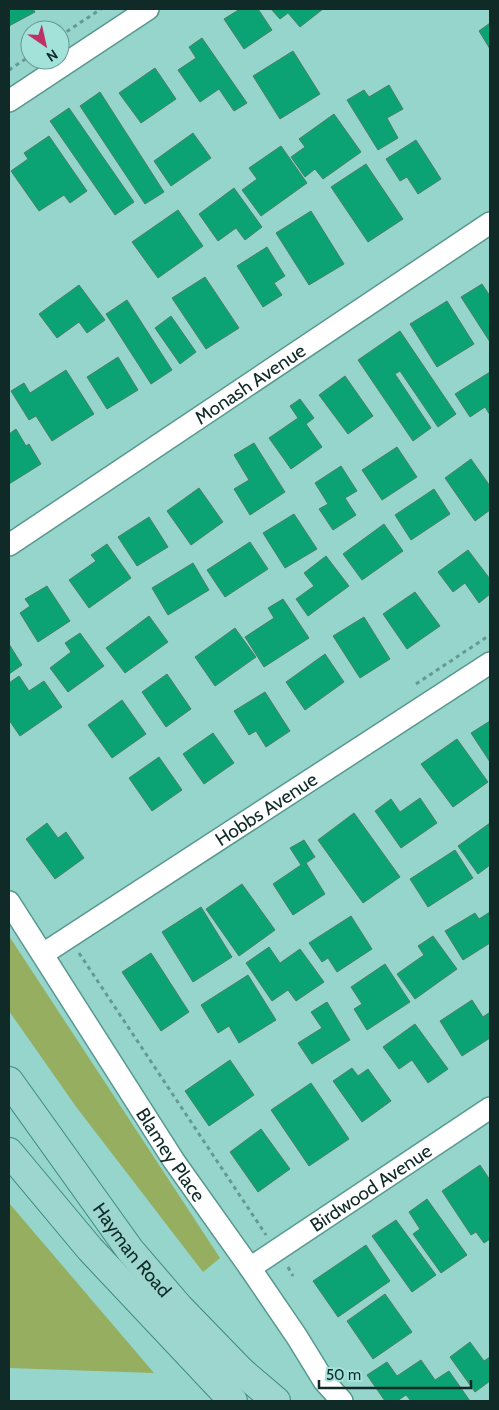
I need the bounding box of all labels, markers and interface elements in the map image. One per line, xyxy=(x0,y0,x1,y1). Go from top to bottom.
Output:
north arrow xyxy=(20,20,70,70)
text: N xyxy=(43,46,61,66)
street label: Monash Avenue xyxy=(190,338,310,429)
street label: Hobbs Avenue xyxy=(211,767,322,850)
street label: Blamey Place xyxy=(132,1103,211,1206)
street label: Birdwood Avenue xyxy=(305,1139,436,1236)
street label: Hayman Road xyxy=(88,1198,176,1301)
scale bar xyxy=(319,1358,472,1390)
text: 50 m xyxy=(326,1366,361,1384)

